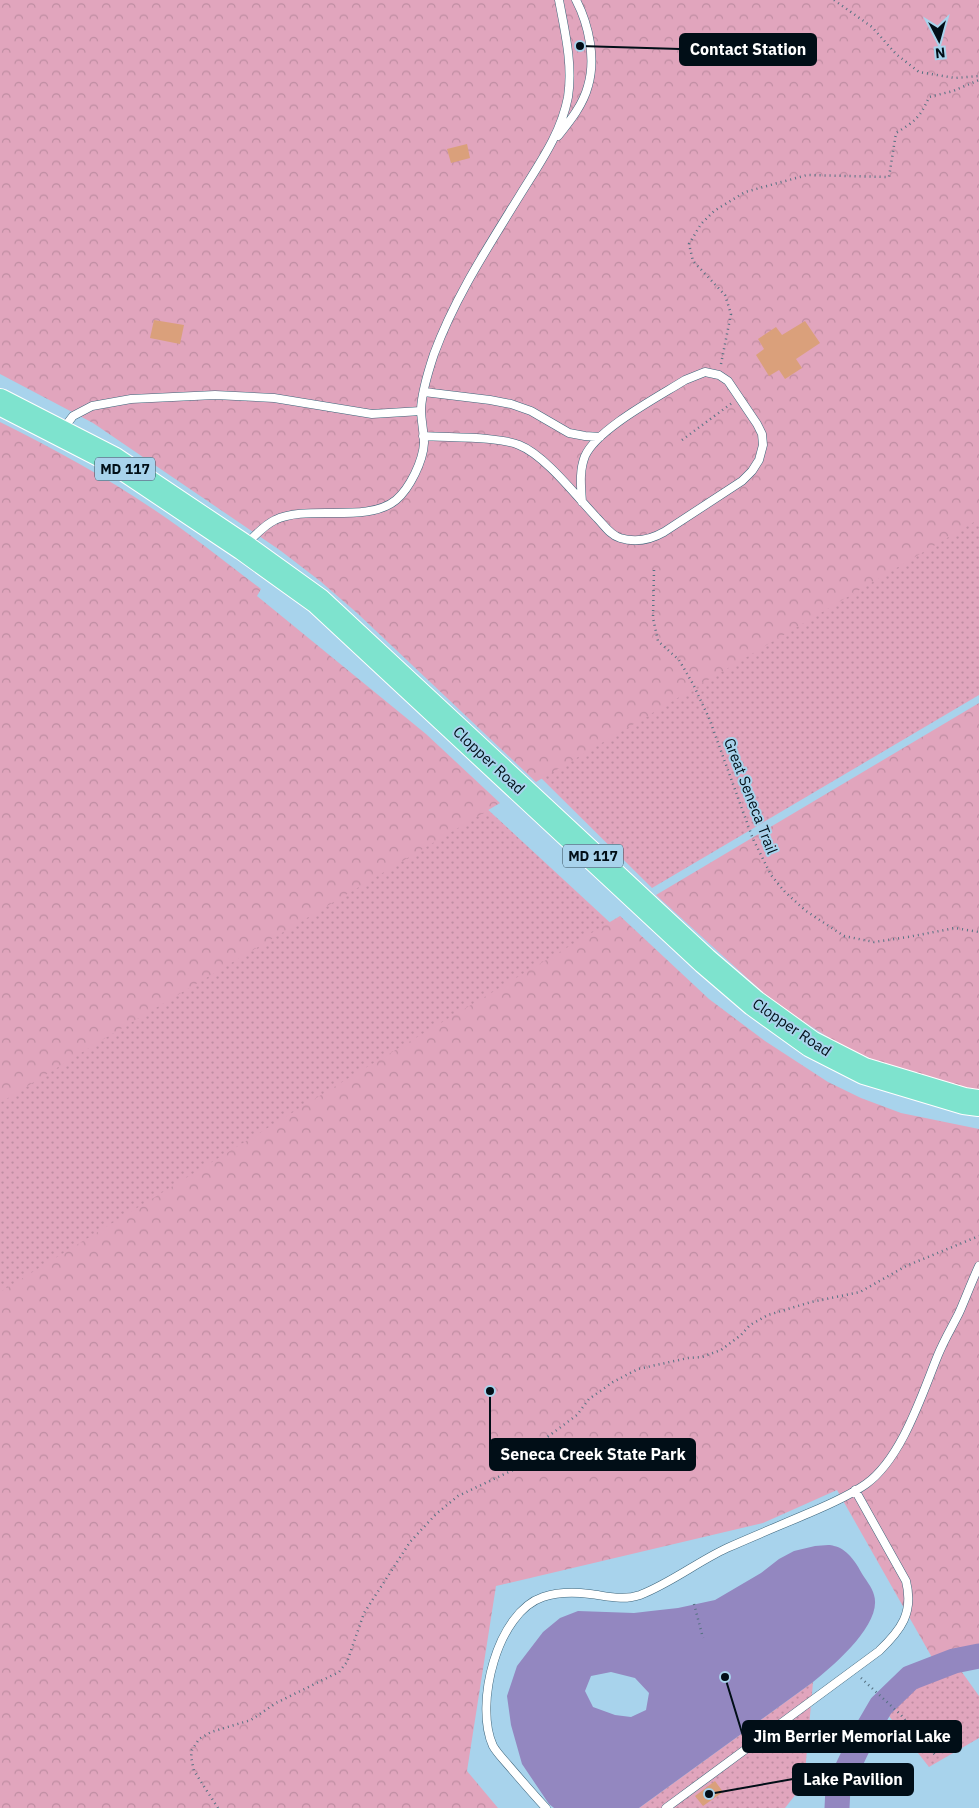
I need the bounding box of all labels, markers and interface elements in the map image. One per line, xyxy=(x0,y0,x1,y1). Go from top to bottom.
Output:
north arrow xyxy=(914,15,964,65)
callout: Contact Station xyxy=(680,34,816,65)
text: Contact Station xyxy=(690,39,806,59)
text: N xyxy=(934,43,946,62)
road number: MD 117 xyxy=(95,458,155,480)
street label: Clopper Road xyxy=(449,722,529,798)
street label: Great Seneca Trail xyxy=(720,735,782,857)
road number: MD 117 xyxy=(563,844,623,868)
street label: Clopper Road xyxy=(749,994,835,1060)
callout: Seneca Creek State Park xyxy=(490,1439,695,1470)
text: Seneca Creek State Park xyxy=(500,1444,686,1464)
callout: Jim Berrier Memorial Lake xyxy=(743,1721,961,1752)
text: Jim Berrier Memorial Lake xyxy=(753,1726,951,1746)
callout: Lake Pavilion xyxy=(793,1764,913,1795)
text: Lake Pavilion xyxy=(803,1769,903,1789)

